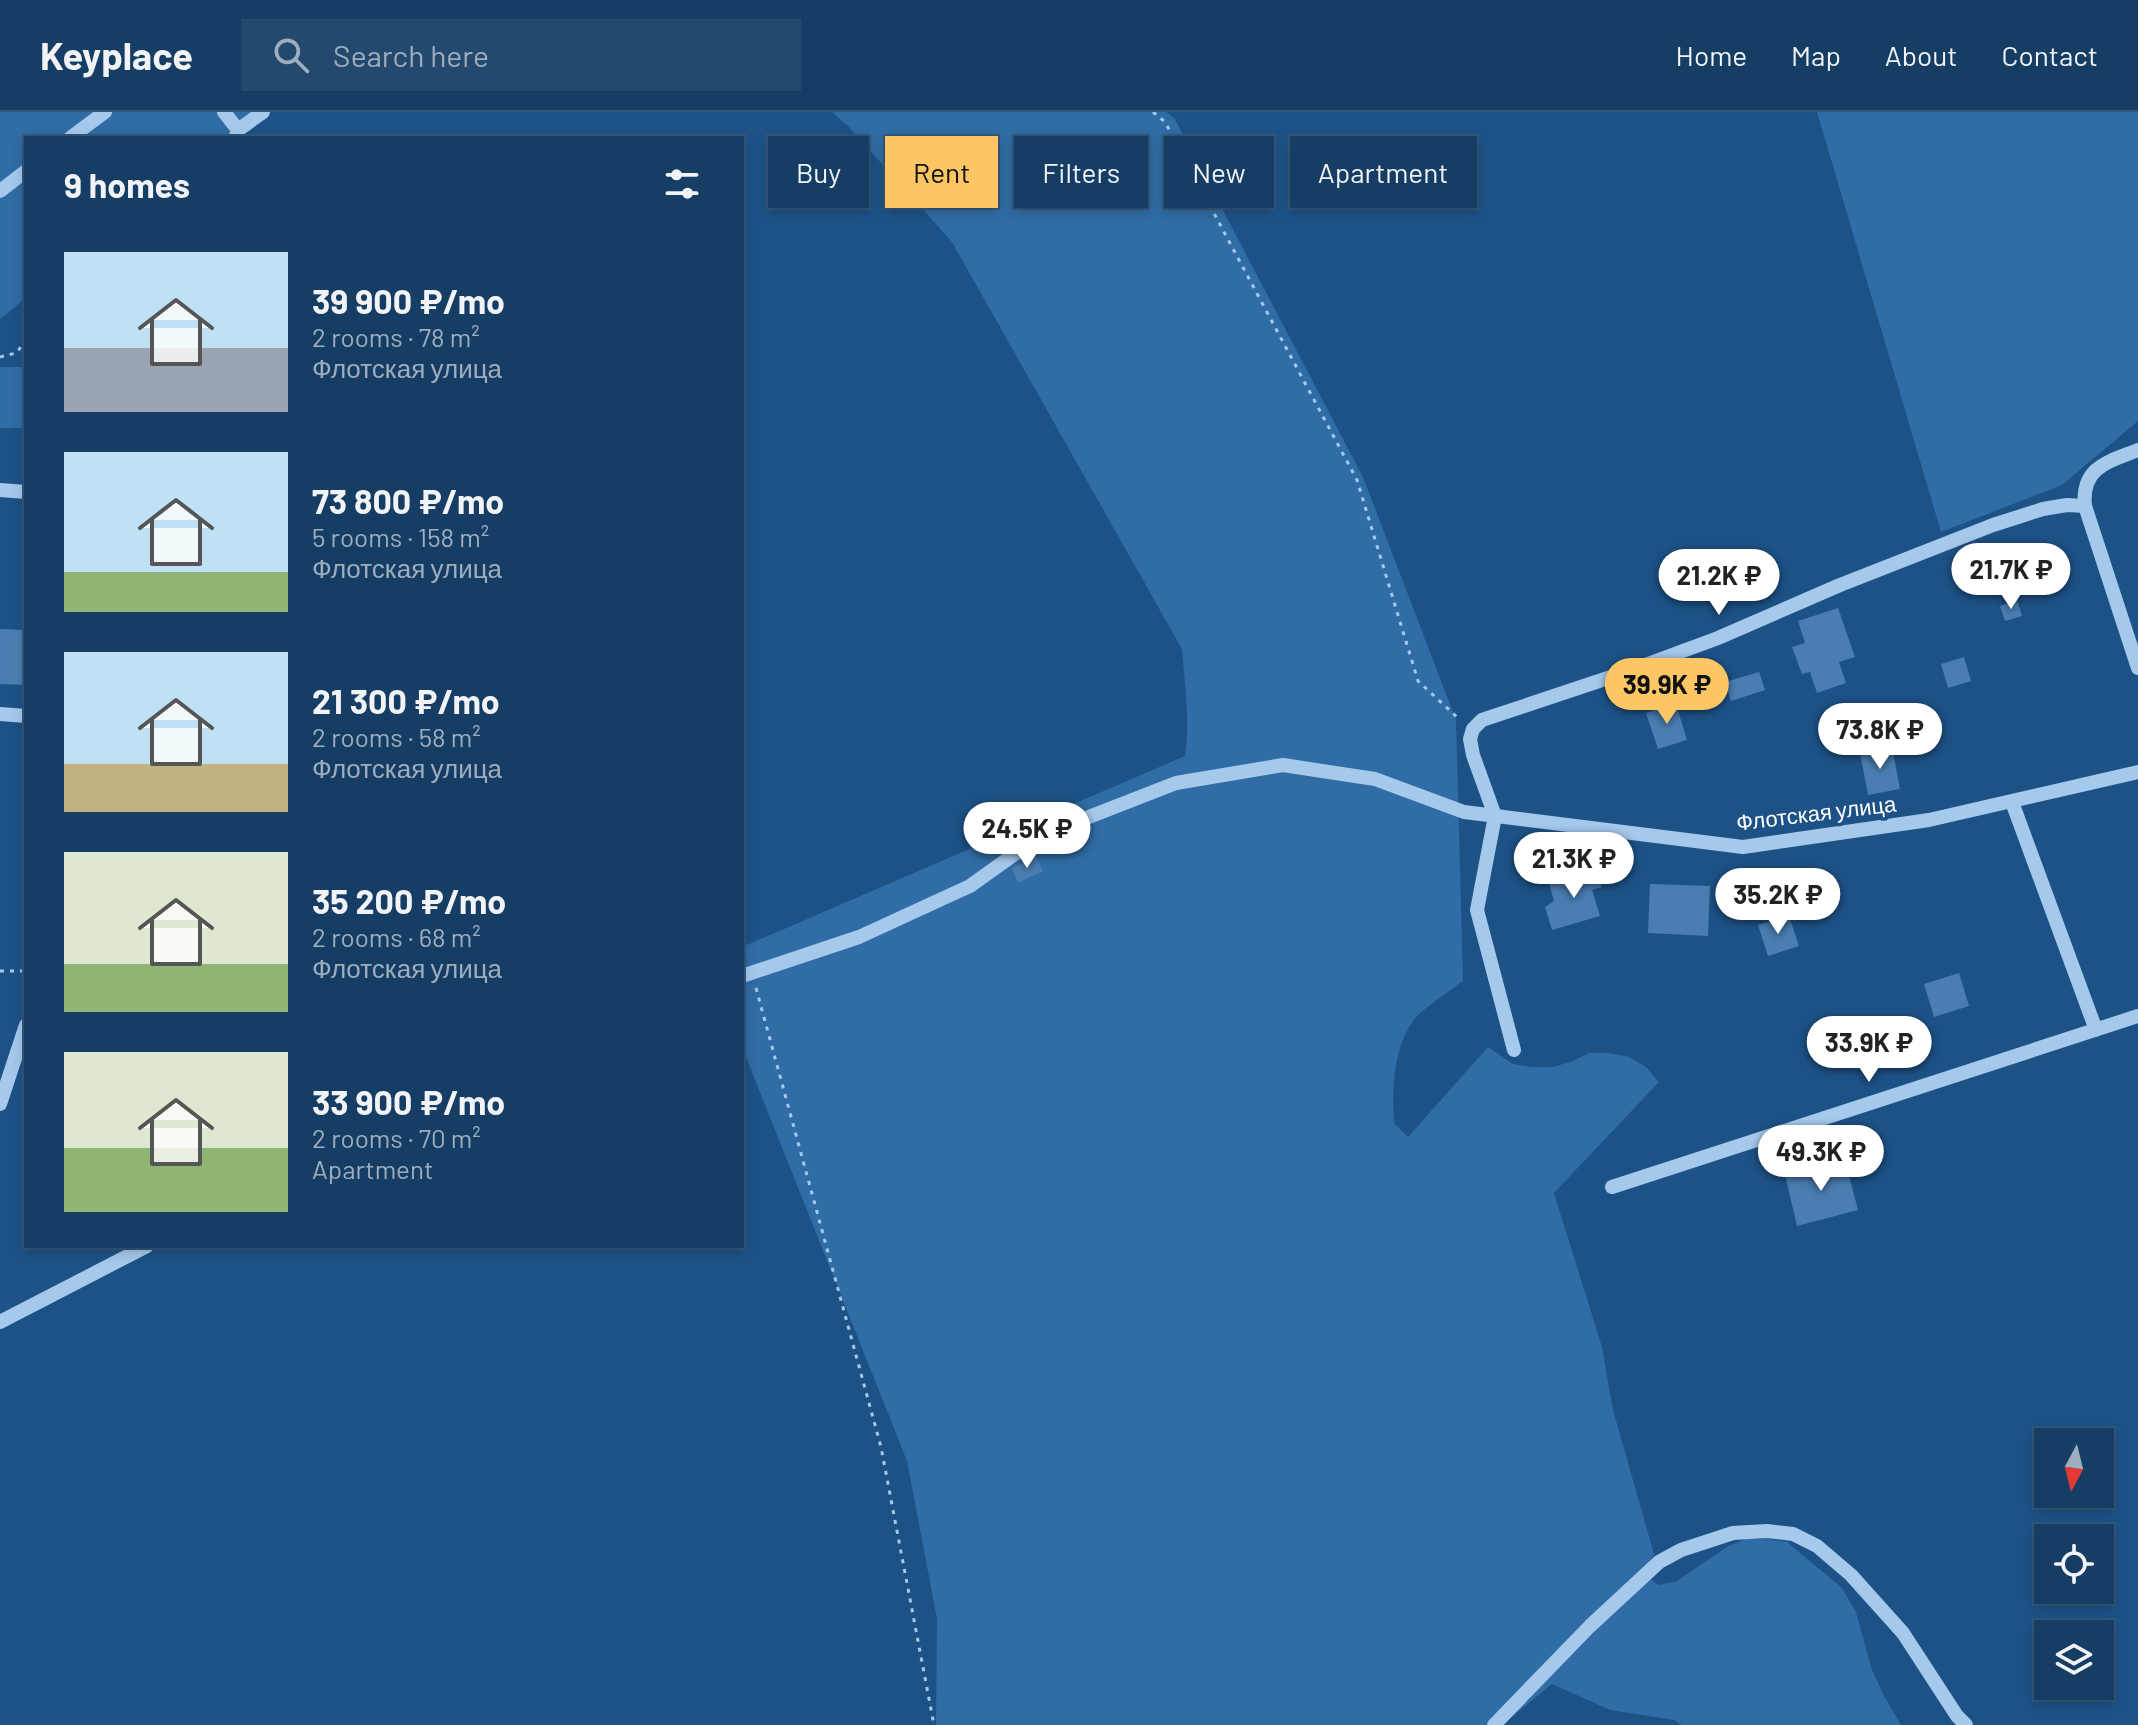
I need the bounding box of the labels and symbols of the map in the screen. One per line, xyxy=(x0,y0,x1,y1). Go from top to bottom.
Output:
pin: 21.7K ₽ xyxy=(1937,543,2085,611)
pin: 21.2K ₽ xyxy=(1645,549,1793,617)
pin: 39.9K ₽ xyxy=(1593,658,1741,726)
pin: 73.8K ₽ xyxy=(1806,703,1954,771)
street label: Флотская улица xyxy=(1735,789,1898,836)
pin: 24.5K ₽ xyxy=(953,802,1101,870)
pin: 21.3K ₽ xyxy=(1500,832,1648,900)
pin: 35.2K ₽ xyxy=(1704,868,1852,936)
pin: 33.9K ₽ xyxy=(1795,1016,1943,1084)
pin: 49.3K ₽ xyxy=(1747,1125,1895,1193)
north arrow xyxy=(2034,1428,2114,1508)

